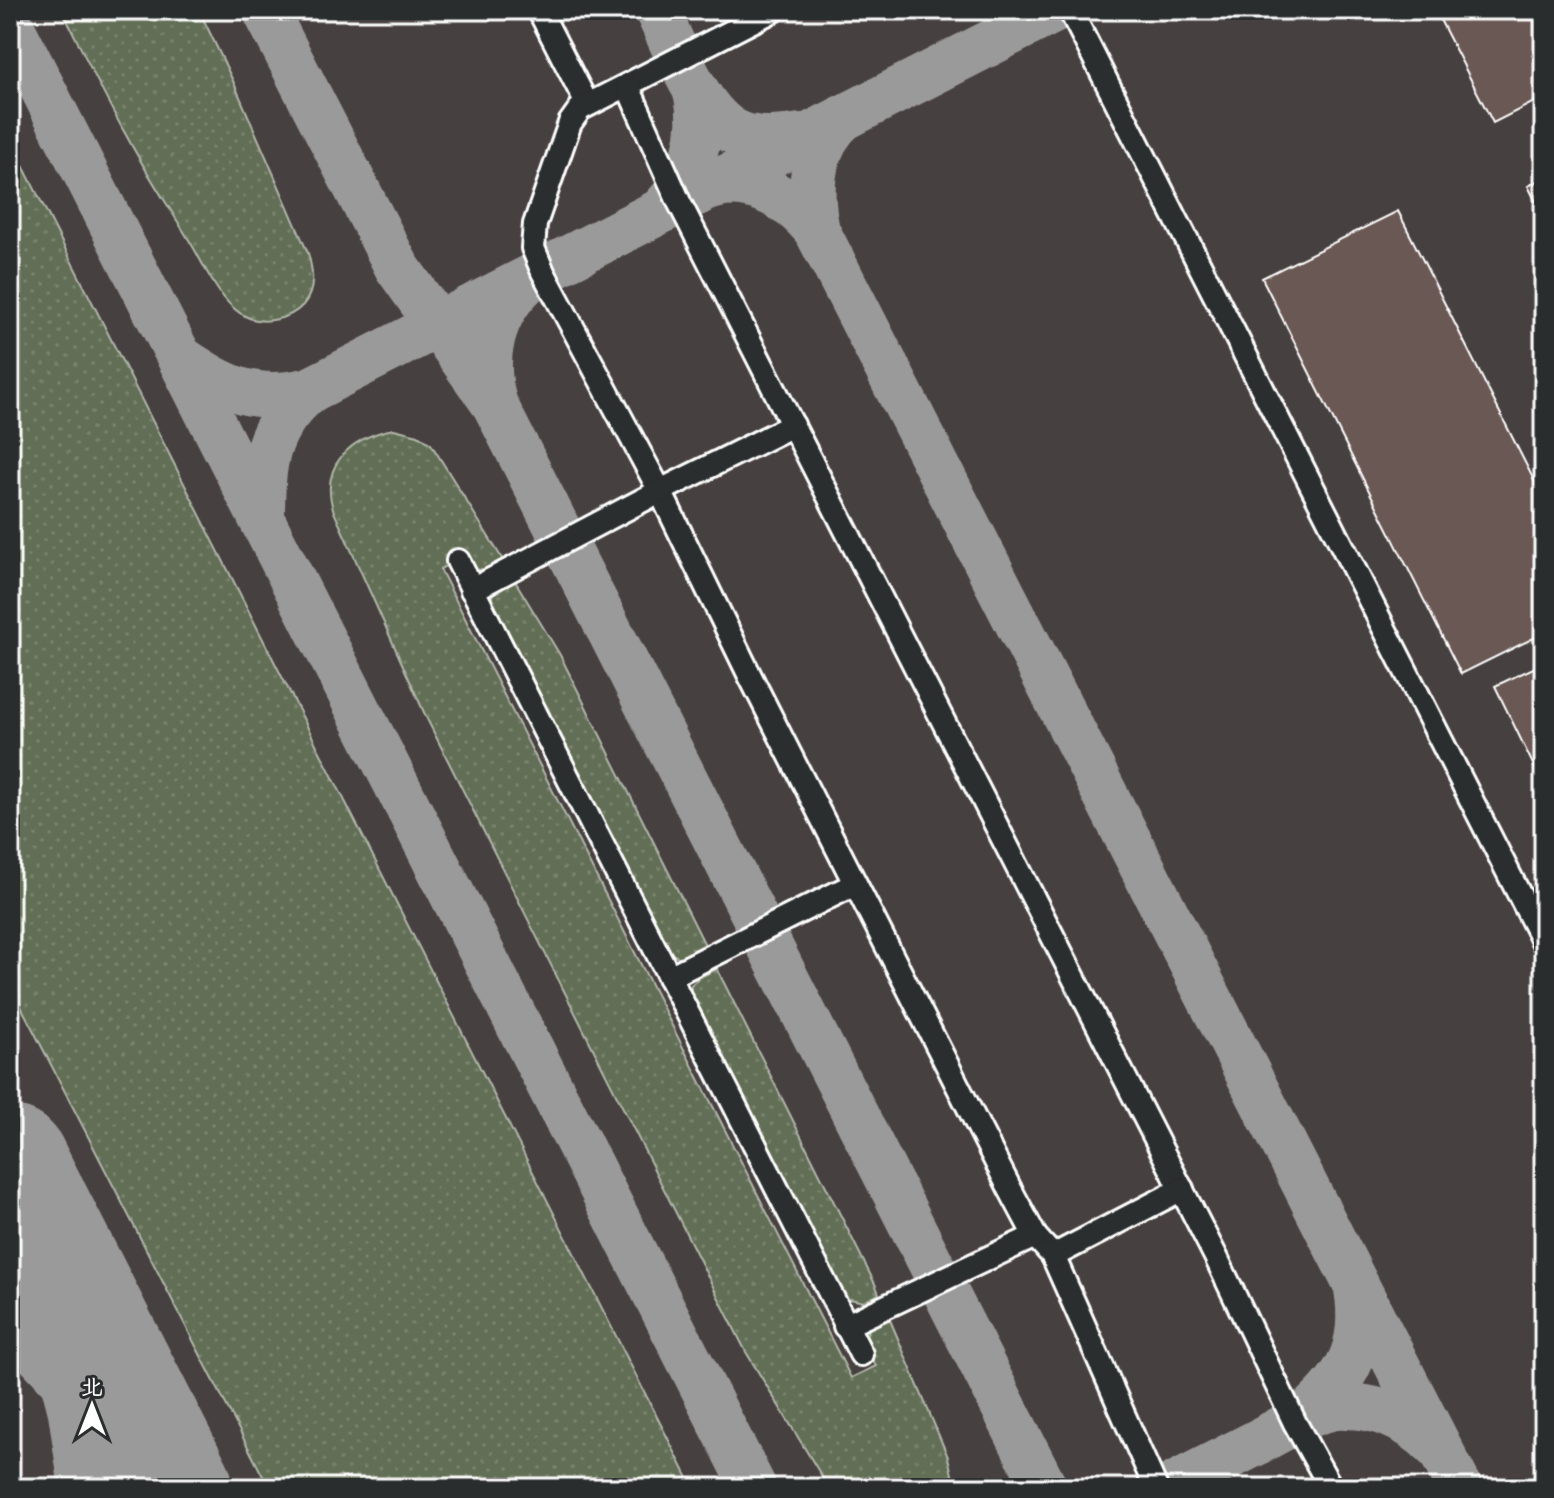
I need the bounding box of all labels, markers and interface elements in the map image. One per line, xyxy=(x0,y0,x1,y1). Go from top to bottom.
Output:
north arrow xyxy=(52,1366,132,1446)
text: 北 xyxy=(81,1371,103,1400)

